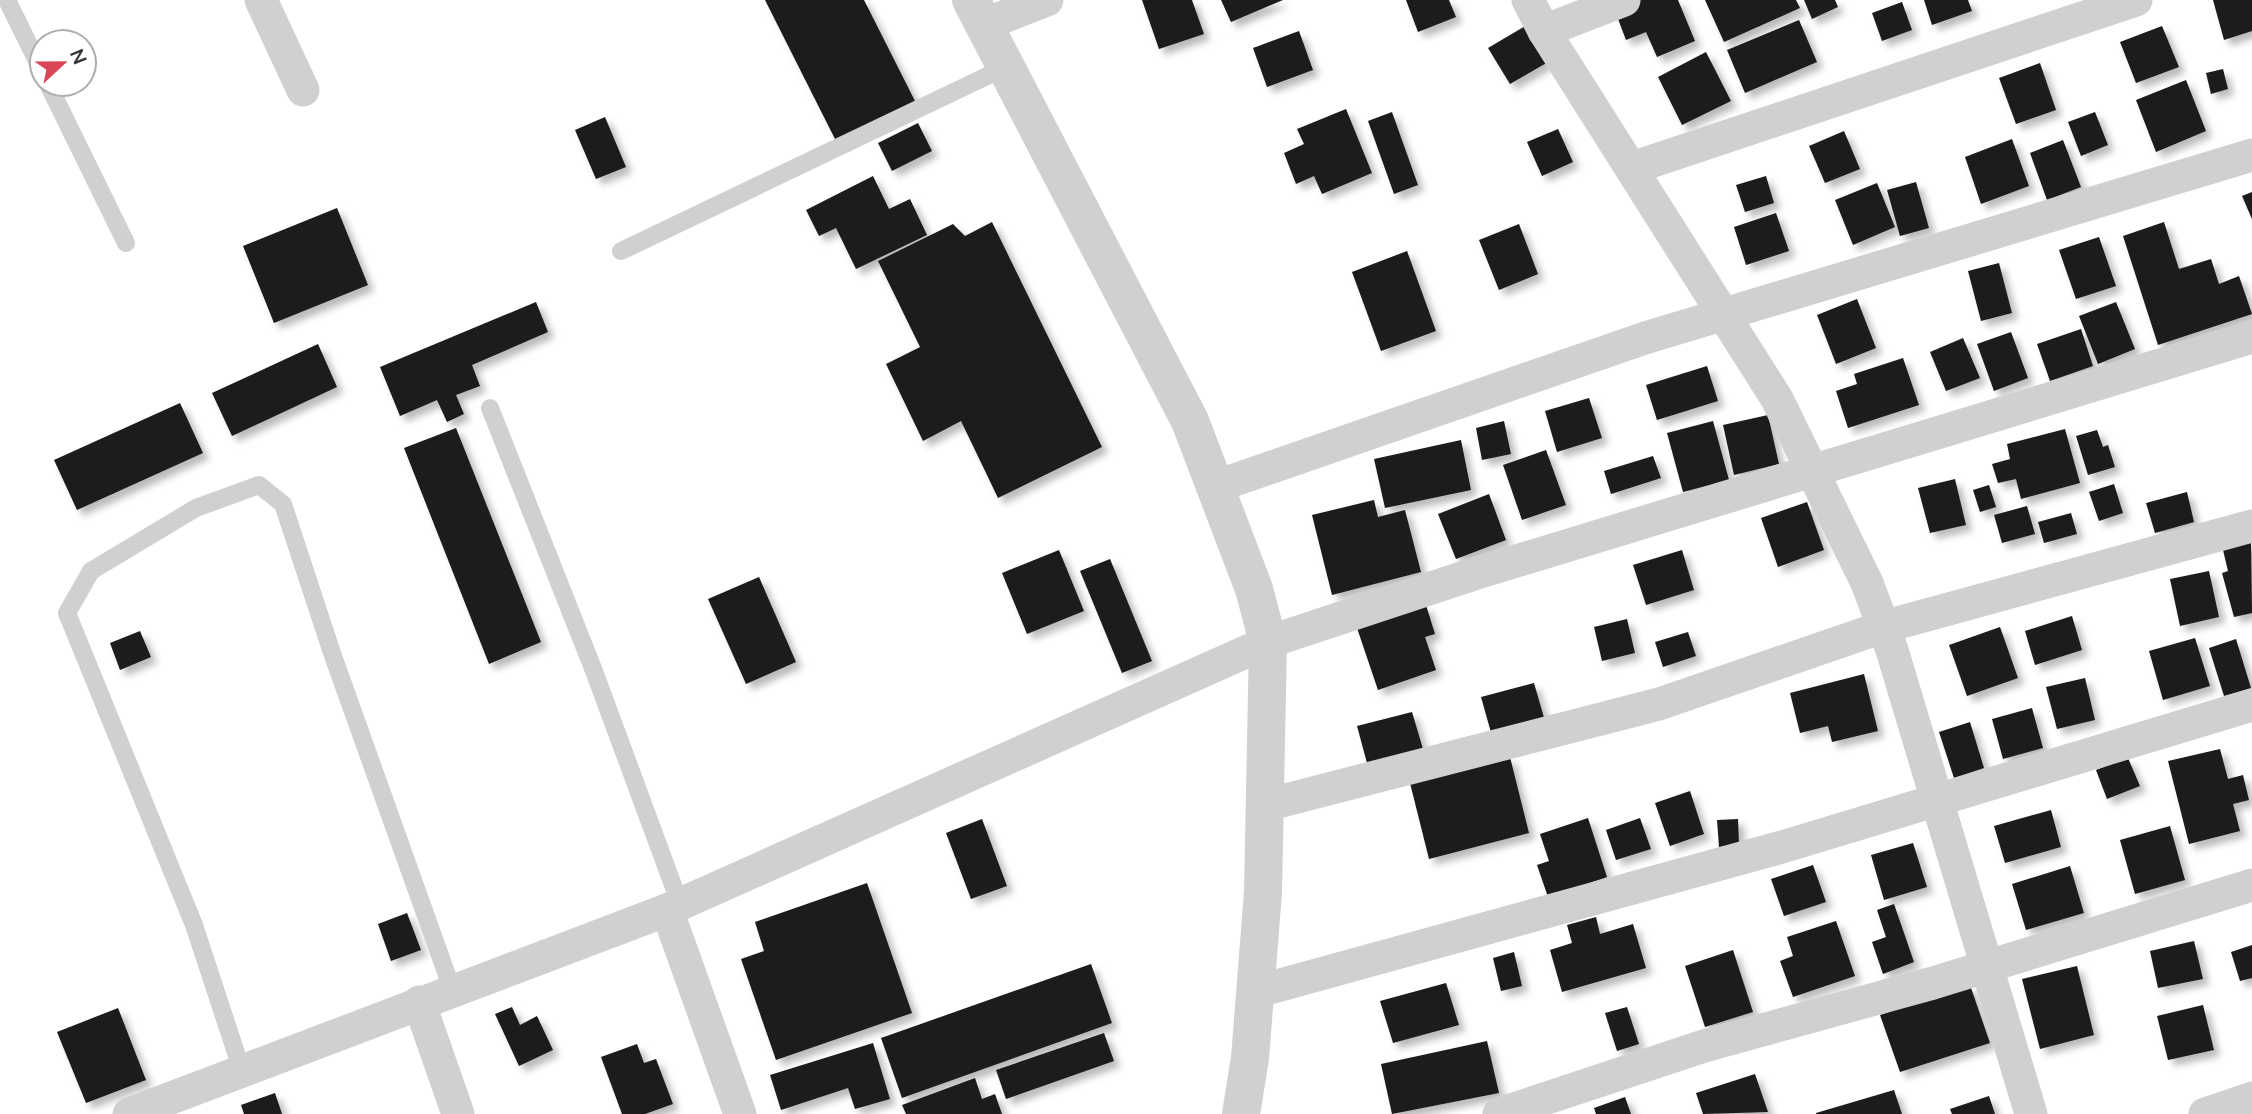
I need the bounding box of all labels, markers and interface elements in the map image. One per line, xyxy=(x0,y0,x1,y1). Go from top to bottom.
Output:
north arrow xyxy=(28,28,98,98)
text: N xyxy=(65,45,93,68)

